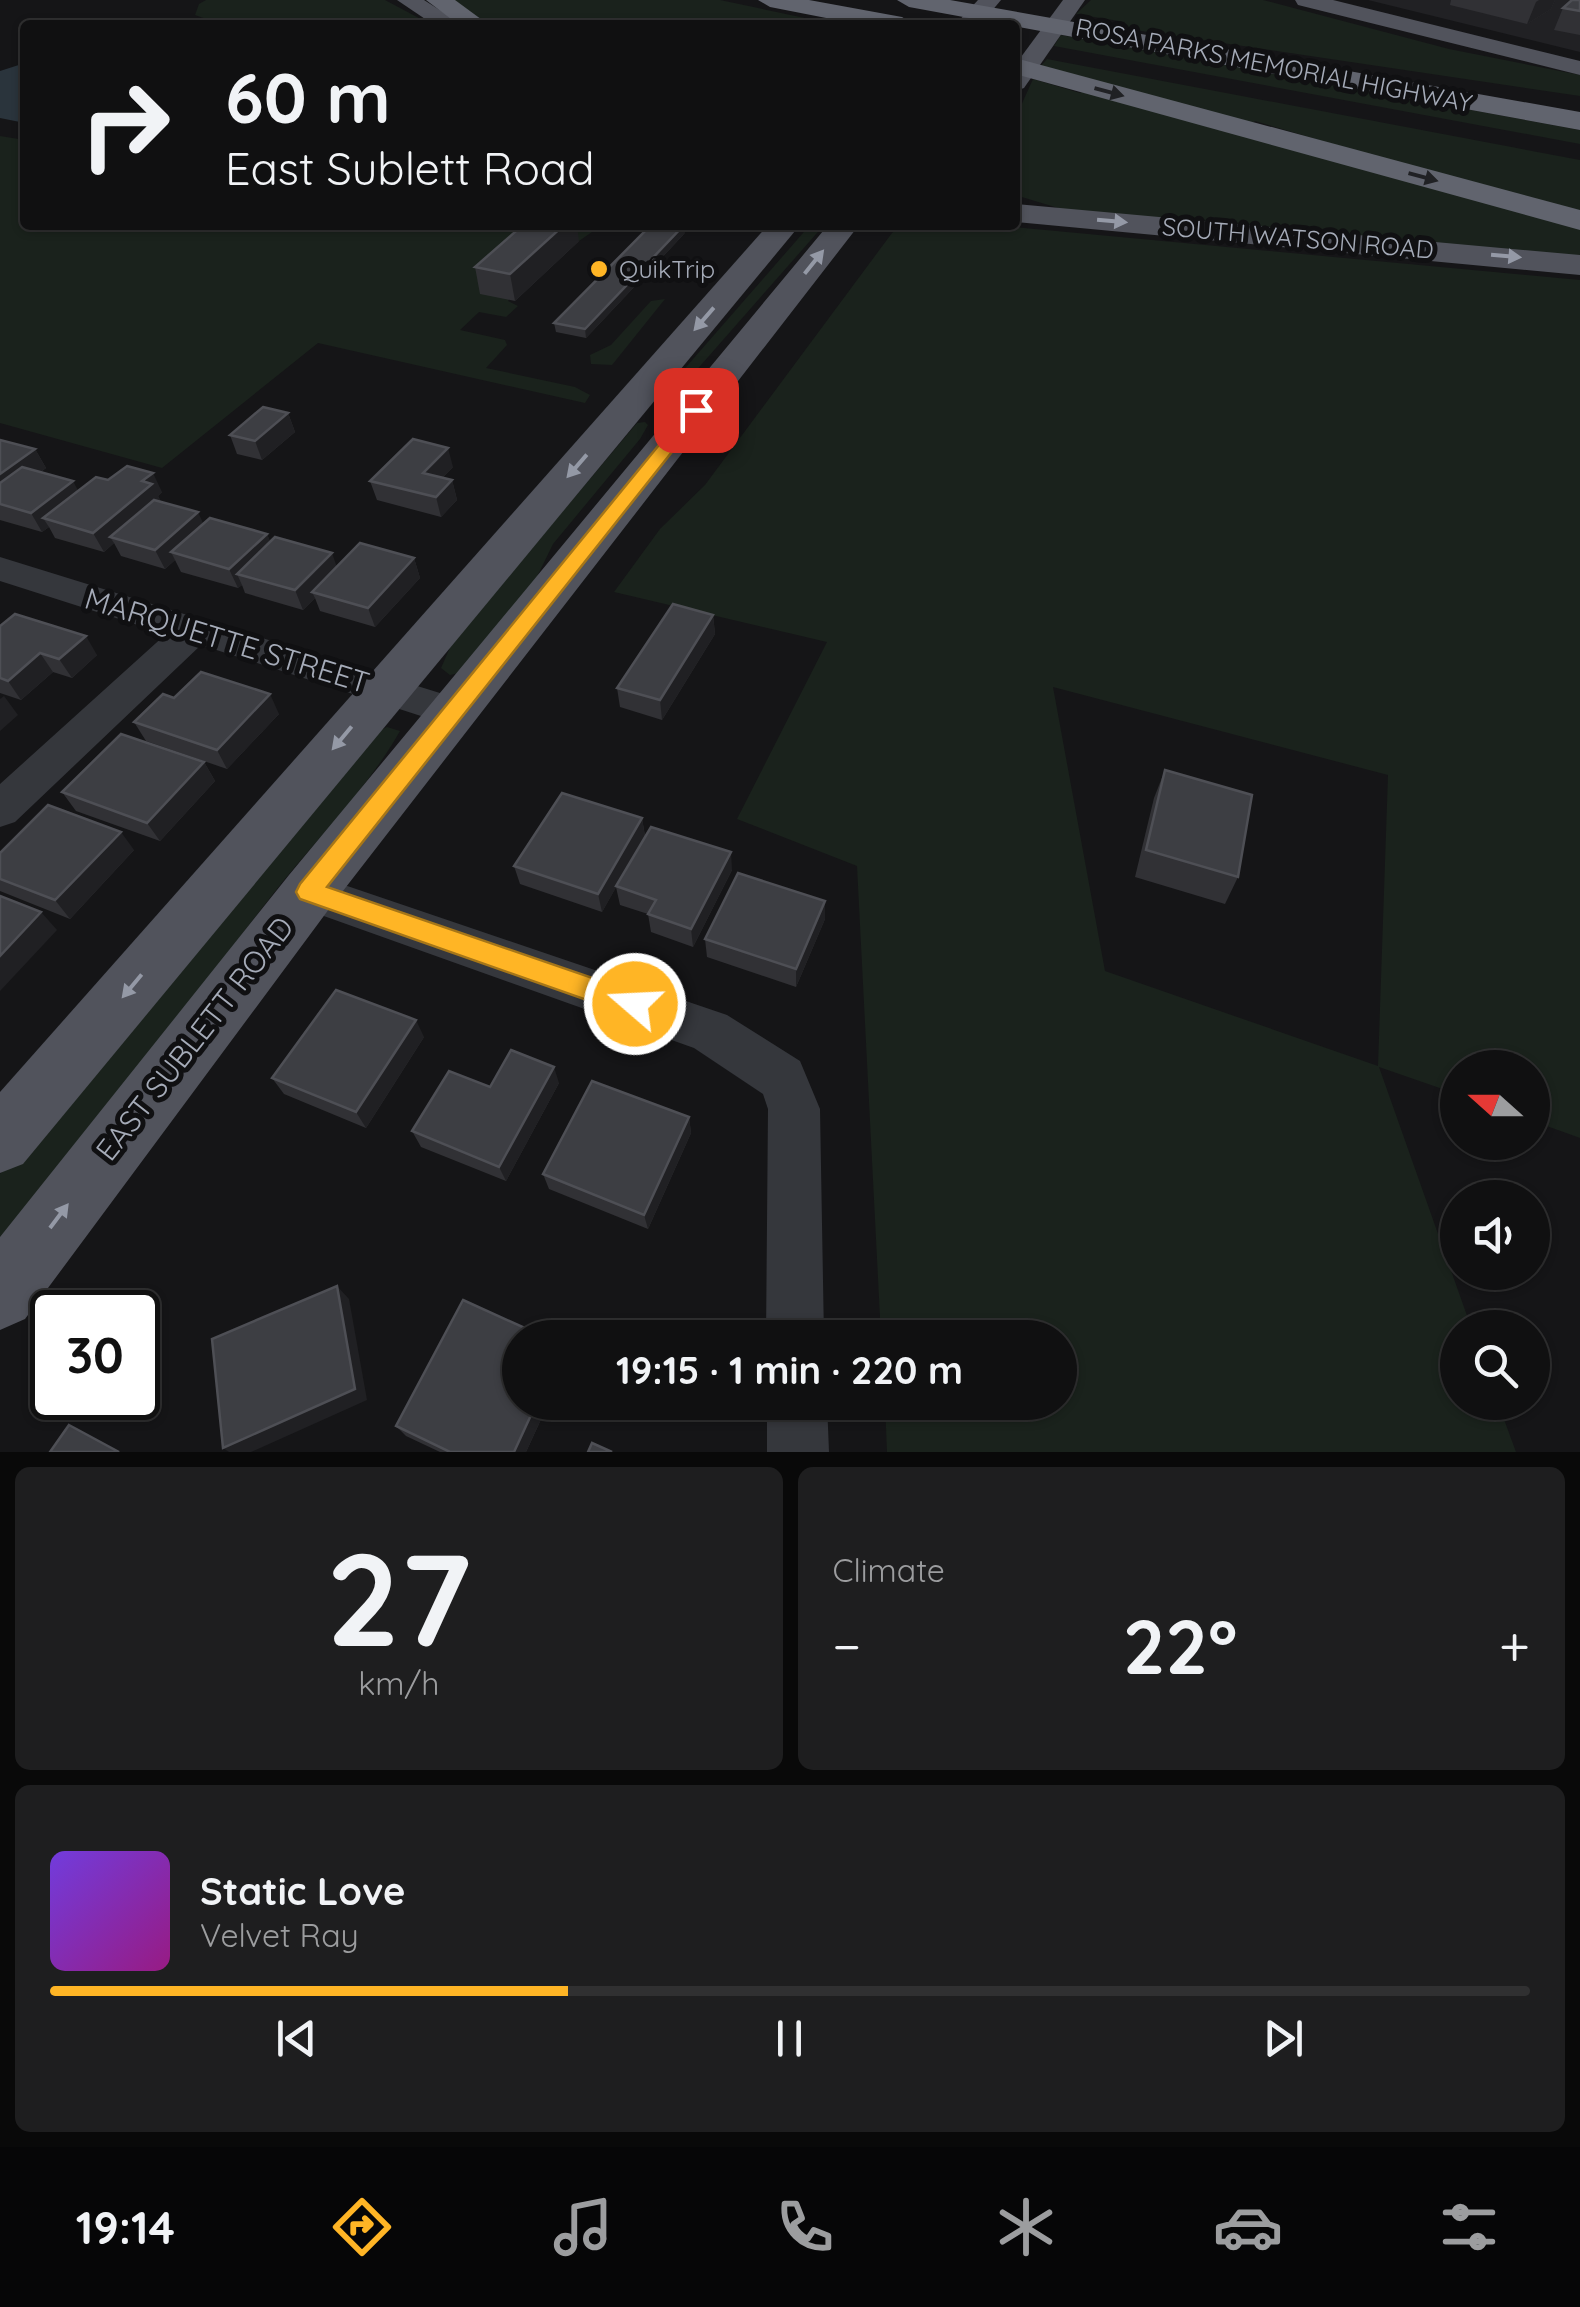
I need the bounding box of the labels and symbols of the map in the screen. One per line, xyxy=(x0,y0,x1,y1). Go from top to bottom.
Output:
street label: ROSA PARKS MEMORIAL HIGHWAY xyxy=(1073,11,1475,118)
one-way arrow xyxy=(1094,84,1125,100)
one-way arrow xyxy=(1408,169,1439,185)
street label: SOUTH WATSON ROAD xyxy=(1161,210,1435,265)
one-way arrow xyxy=(1097,214,1129,230)
one-way arrow xyxy=(803,249,824,275)
one-way arrow xyxy=(1490,249,1522,265)
place label: QuikTrip xyxy=(619,253,715,284)
marker: QuikTrip xyxy=(588,258,610,280)
one-way arrow xyxy=(693,306,715,331)
pin xyxy=(654,368,739,453)
one-way arrow xyxy=(566,453,588,478)
street label: MARQUETTE STREET xyxy=(81,579,374,701)
one-way arrow xyxy=(332,726,353,751)
street label: EAST SUBLETT ROAD xyxy=(87,909,301,1168)
position arrow xyxy=(583,952,687,1056)
one-way arrow xyxy=(121,974,143,999)
north arrow xyxy=(1440,1050,1550,1160)
one-way arrow xyxy=(48,1203,69,1229)
speed limit sign: 30 xyxy=(30,1290,160,1420)

